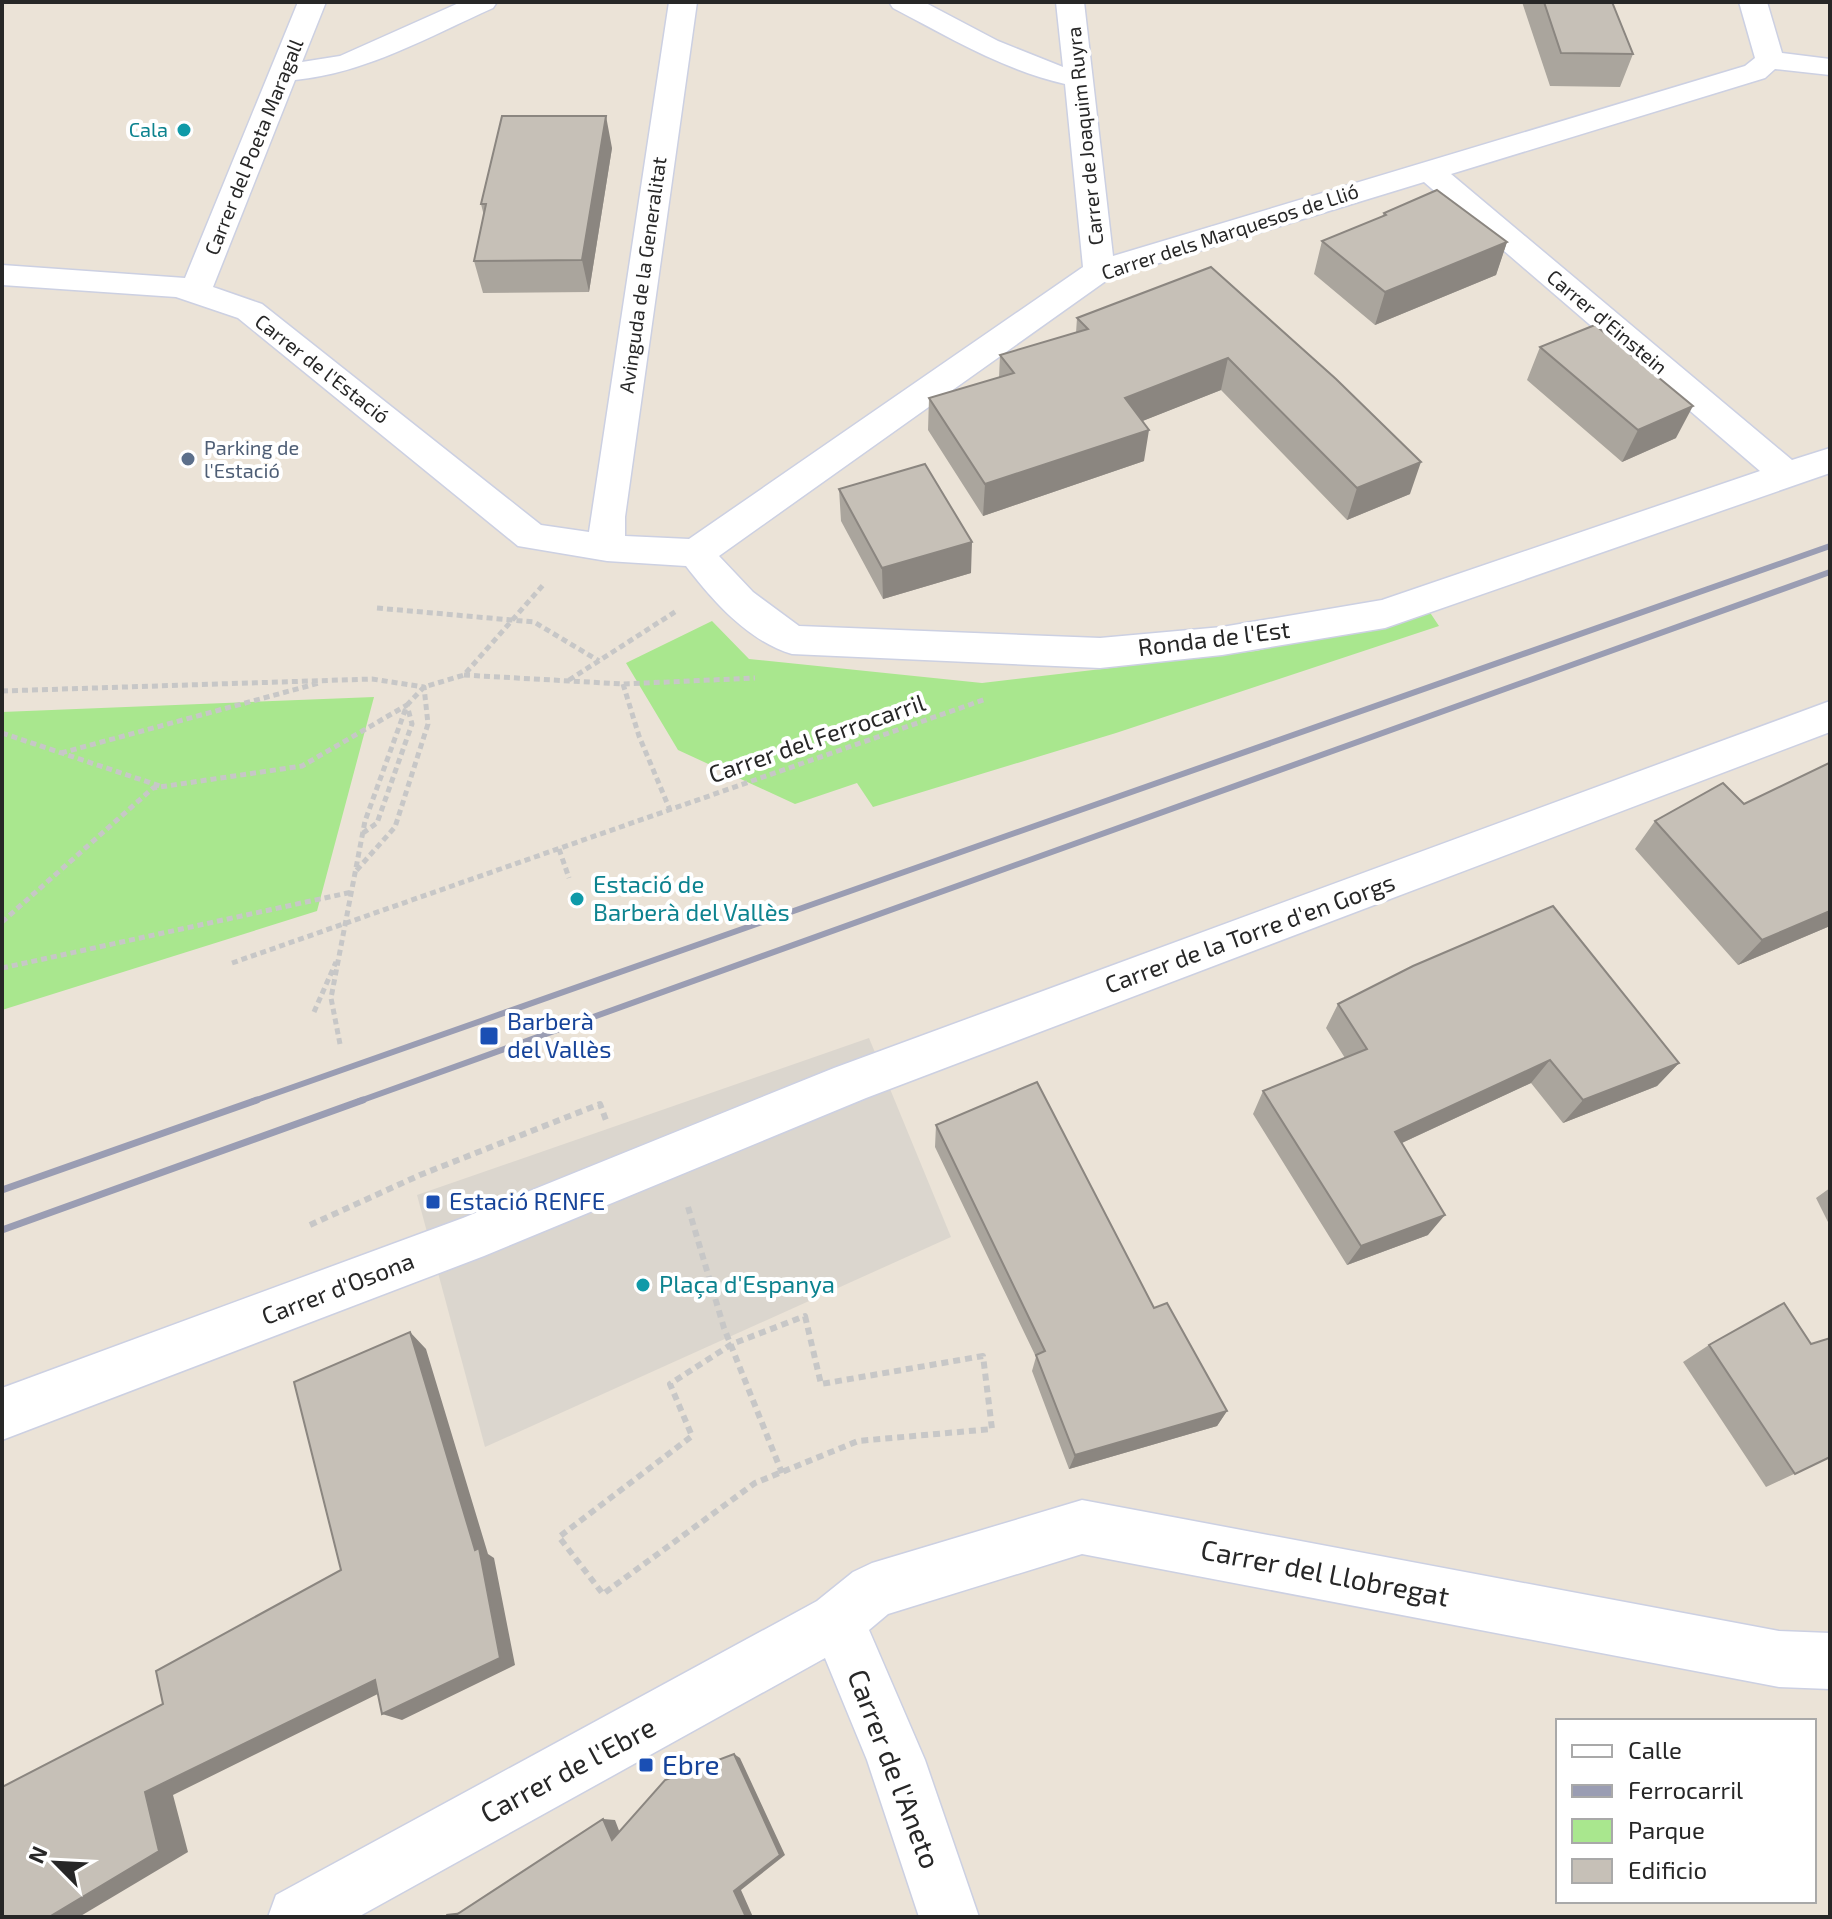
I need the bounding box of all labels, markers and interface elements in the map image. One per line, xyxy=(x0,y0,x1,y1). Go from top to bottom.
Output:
street label: Carrer de Joaquim Ruyra xyxy=(1061,26,1107,246)
street label: Carrer del Poeta Maragall xyxy=(199,35,308,258)
place label: Cala xyxy=(129,117,168,141)
marker: Cala xyxy=(175,121,193,139)
street label: Avinguda de la Generalitat xyxy=(614,155,671,395)
street label: Carrer dels Marquesos de Llió xyxy=(1098,178,1361,284)
street label: Carrer d'Einstein xyxy=(1543,264,1673,378)
street label: Carrer de l'Estació xyxy=(251,308,394,428)
place label: Parking de l'Estació xyxy=(204,435,299,482)
marker: Parking de l'Estació xyxy=(179,450,197,468)
street label: Ronda de l'Est xyxy=(1136,614,1292,661)
street label: Carrer del Ferrocarril xyxy=(705,687,929,788)
street label: Carrer de la Torre d'en Gorgs xyxy=(1100,867,1399,999)
place label: Estació de Barberà del Vallès xyxy=(593,869,790,926)
marker: Estació de Barberà del Vallès xyxy=(568,890,586,908)
place label: Barberà del Vallès xyxy=(507,1006,611,1063)
marker: Barberà del Vallès xyxy=(478,1025,500,1047)
place label: Estació RENFE xyxy=(449,1186,605,1215)
marker: Estació RENFE xyxy=(424,1193,442,1211)
street label: Carrer d'Osona xyxy=(257,1245,418,1330)
place label: Plaça d'Espanya xyxy=(659,1269,835,1299)
marker: Plaça d'Espanya xyxy=(634,1276,652,1294)
street label: Carrer del Llobregat xyxy=(1198,1531,1452,1613)
street label: Carrer de l'Aneto xyxy=(841,1664,949,1873)
street label: Carrer de l'Ebre xyxy=(474,1709,661,1830)
legend xyxy=(1556,1719,1816,1903)
text: Calle xyxy=(1628,1735,1682,1764)
place label: Ebre xyxy=(662,1747,720,1781)
marker: Ebre xyxy=(637,1756,655,1774)
text: Ferrocarril xyxy=(1628,1775,1743,1804)
text: Parque xyxy=(1628,1815,1705,1844)
north arrow xyxy=(16,1823,96,1903)
text: N xyxy=(22,1842,52,1867)
text: Edificio xyxy=(1628,1855,1707,1884)

